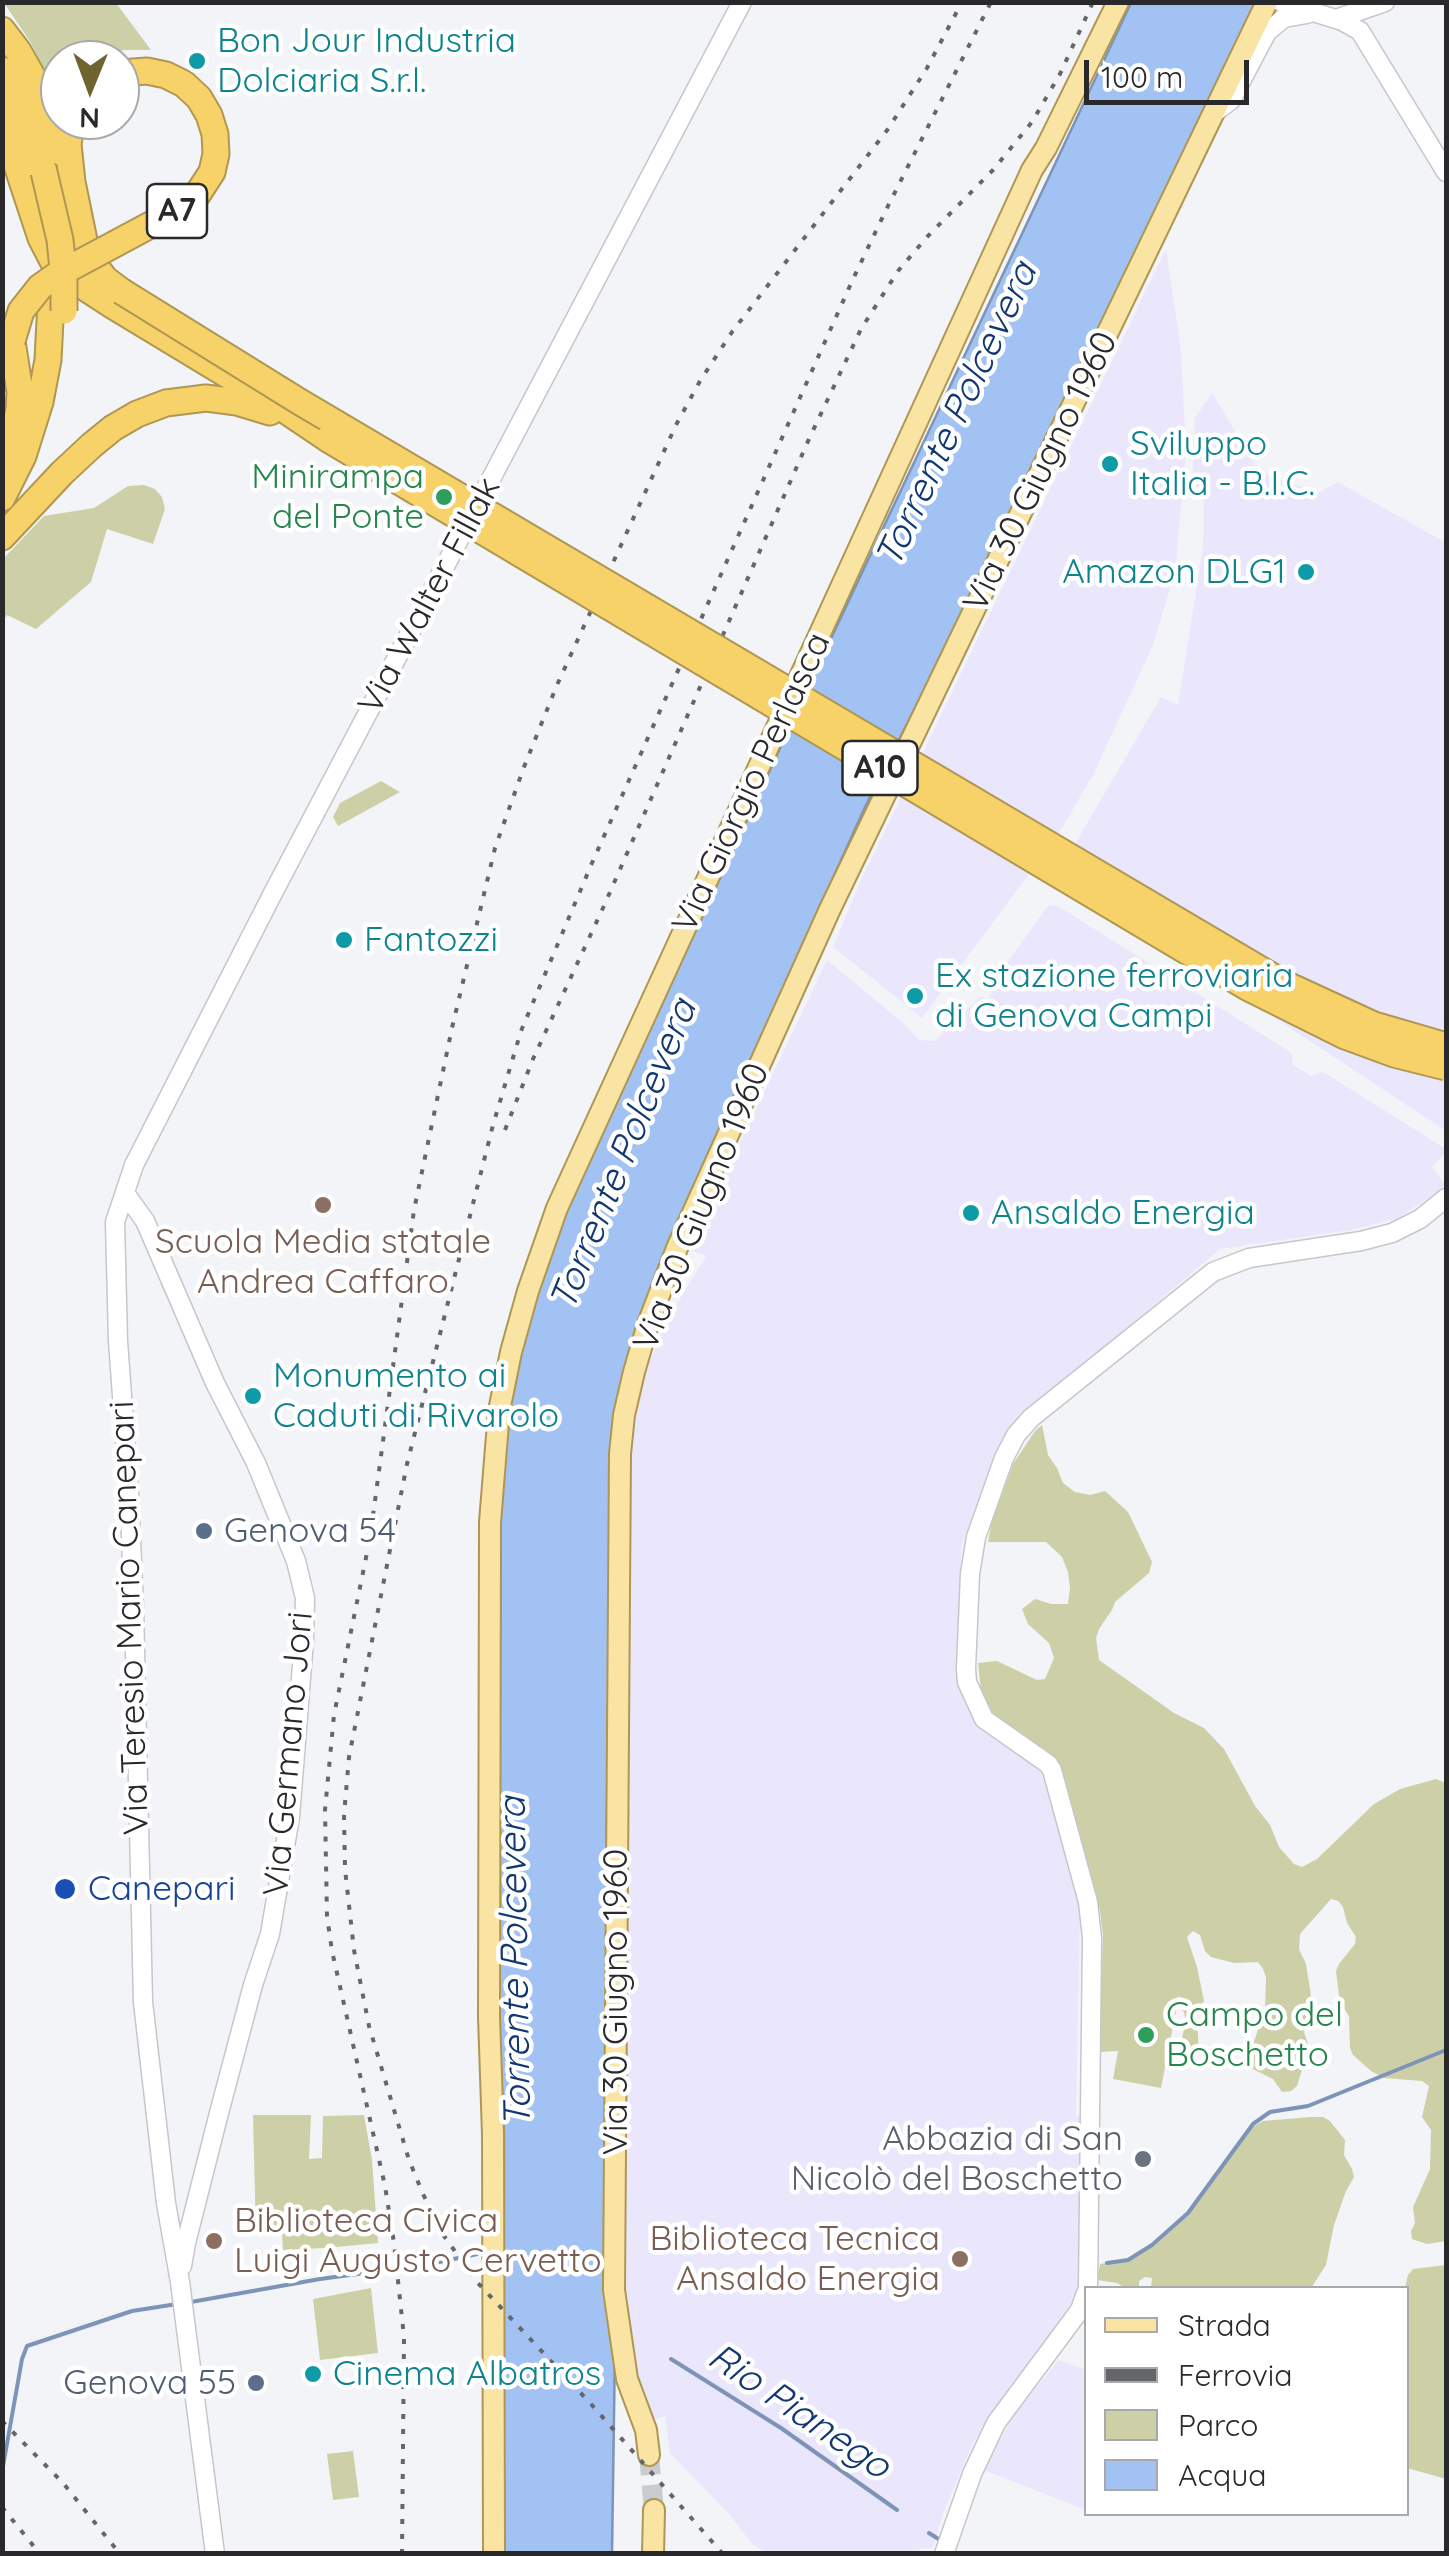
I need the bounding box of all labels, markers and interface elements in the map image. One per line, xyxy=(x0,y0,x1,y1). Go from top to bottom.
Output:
place label: Bon Jour Industria Dolciaria S.r.l. xyxy=(217,20,516,102)
north arrow xyxy=(40,40,140,140)
scale bar xyxy=(1089,40,1254,102)
marker: Bon Jour Industria Dolciaria S.r.l. xyxy=(186,50,208,72)
text: 100 m xyxy=(1101,58,1183,96)
text: N xyxy=(79,101,100,136)
road number: A7 xyxy=(147,184,207,238)
water label: Torrente Polcevera xyxy=(866,255,1048,575)
street label: Via 30 Giugno 1960 xyxy=(955,325,1127,619)
place label: Sviluppo Italia - B.I.C. xyxy=(1130,423,1315,505)
marker: Sviluppo Italia - B.I.C. xyxy=(1099,453,1121,475)
place label: Minirampa del Ponte xyxy=(251,456,424,538)
street label: Via Walter Fillak xyxy=(350,470,510,722)
marker: Minirampa del Ponte xyxy=(433,486,455,508)
place label: Amazon DLG1 xyxy=(1062,551,1286,593)
marker: Amazon DLG1 xyxy=(1295,561,1317,583)
street label: Via Giorgio Perlasca xyxy=(664,626,840,940)
road number: A10 xyxy=(842,741,918,795)
place label: Fantozzi xyxy=(364,919,498,961)
marker: Fantozzi xyxy=(333,929,355,951)
place label: Ex stazione ferroviaria di Genova Campi xyxy=(935,955,1293,1037)
marker: Ex stazione ferroviaria di Genova Campi xyxy=(904,985,926,1007)
water label: Torrente Polcevera xyxy=(541,993,707,1317)
street label: Via 30 Giugno 1960 xyxy=(625,1057,779,1357)
place label: Ansaldo Energia xyxy=(991,1192,1255,1234)
marker: Scuola Media statale Andrea Caffaro xyxy=(312,1194,334,1216)
marker: Ansaldo Energia xyxy=(960,1202,982,1224)
place label: Scuola Media statale Andrea Caffaro xyxy=(155,1221,491,1303)
place label: Monumento ai Caduti di Rivarolo xyxy=(273,1355,559,1437)
marker: Monumento ai Caduti di Rivarolo xyxy=(242,1385,264,1407)
street label: Via Teresio Mario Canepari xyxy=(101,1400,159,1836)
place label: Genova 54 xyxy=(224,1510,396,1552)
marker: Genova 54 xyxy=(193,1520,215,1542)
street label: Via Germano Jori xyxy=(256,1610,322,1898)
water label: Torrente Polcevera xyxy=(490,1796,542,2128)
street label: Via 30 Giugno 1960 xyxy=(595,1849,637,2155)
place label: Canepari xyxy=(88,1868,235,1910)
marker: Canepari xyxy=(52,1876,78,1902)
place label: Campo del Boschetto xyxy=(1166,1994,1343,2076)
marker: Campo del Boschetto xyxy=(1135,2024,1157,2046)
place label: Abbazia di San Nicolò del Boschetto xyxy=(791,2118,1123,2200)
marker: Abbazia di San Nicolò del Boschetto xyxy=(1132,2148,1154,2170)
place label: Biblioteca Civica Luigi Augusto Cervetto xyxy=(234,2200,602,2282)
place label: Biblioteca Tecnica Ansaldo Energia xyxy=(650,2218,940,2300)
marker: Biblioteca Civica Luigi Augusto Cervetto xyxy=(203,2230,225,2252)
marker: Biblioteca Tecnica Ansaldo Energia xyxy=(949,2248,971,2270)
legend xyxy=(1084,2286,1409,2516)
text: Strada xyxy=(1178,2306,1271,2344)
water label: Rio Pianego xyxy=(699,2334,899,2490)
place label: Cinema Albatros xyxy=(333,2353,601,2395)
text: Ferrovia xyxy=(1178,2356,1292,2394)
place label: Genova 55 xyxy=(63,2362,236,2404)
marker: Cinema Albatros xyxy=(302,2363,324,2385)
marker: Genova 55 xyxy=(245,2372,267,2394)
text: Parco xyxy=(1178,2406,1258,2444)
text: Acqua xyxy=(1178,2456,1266,2494)

